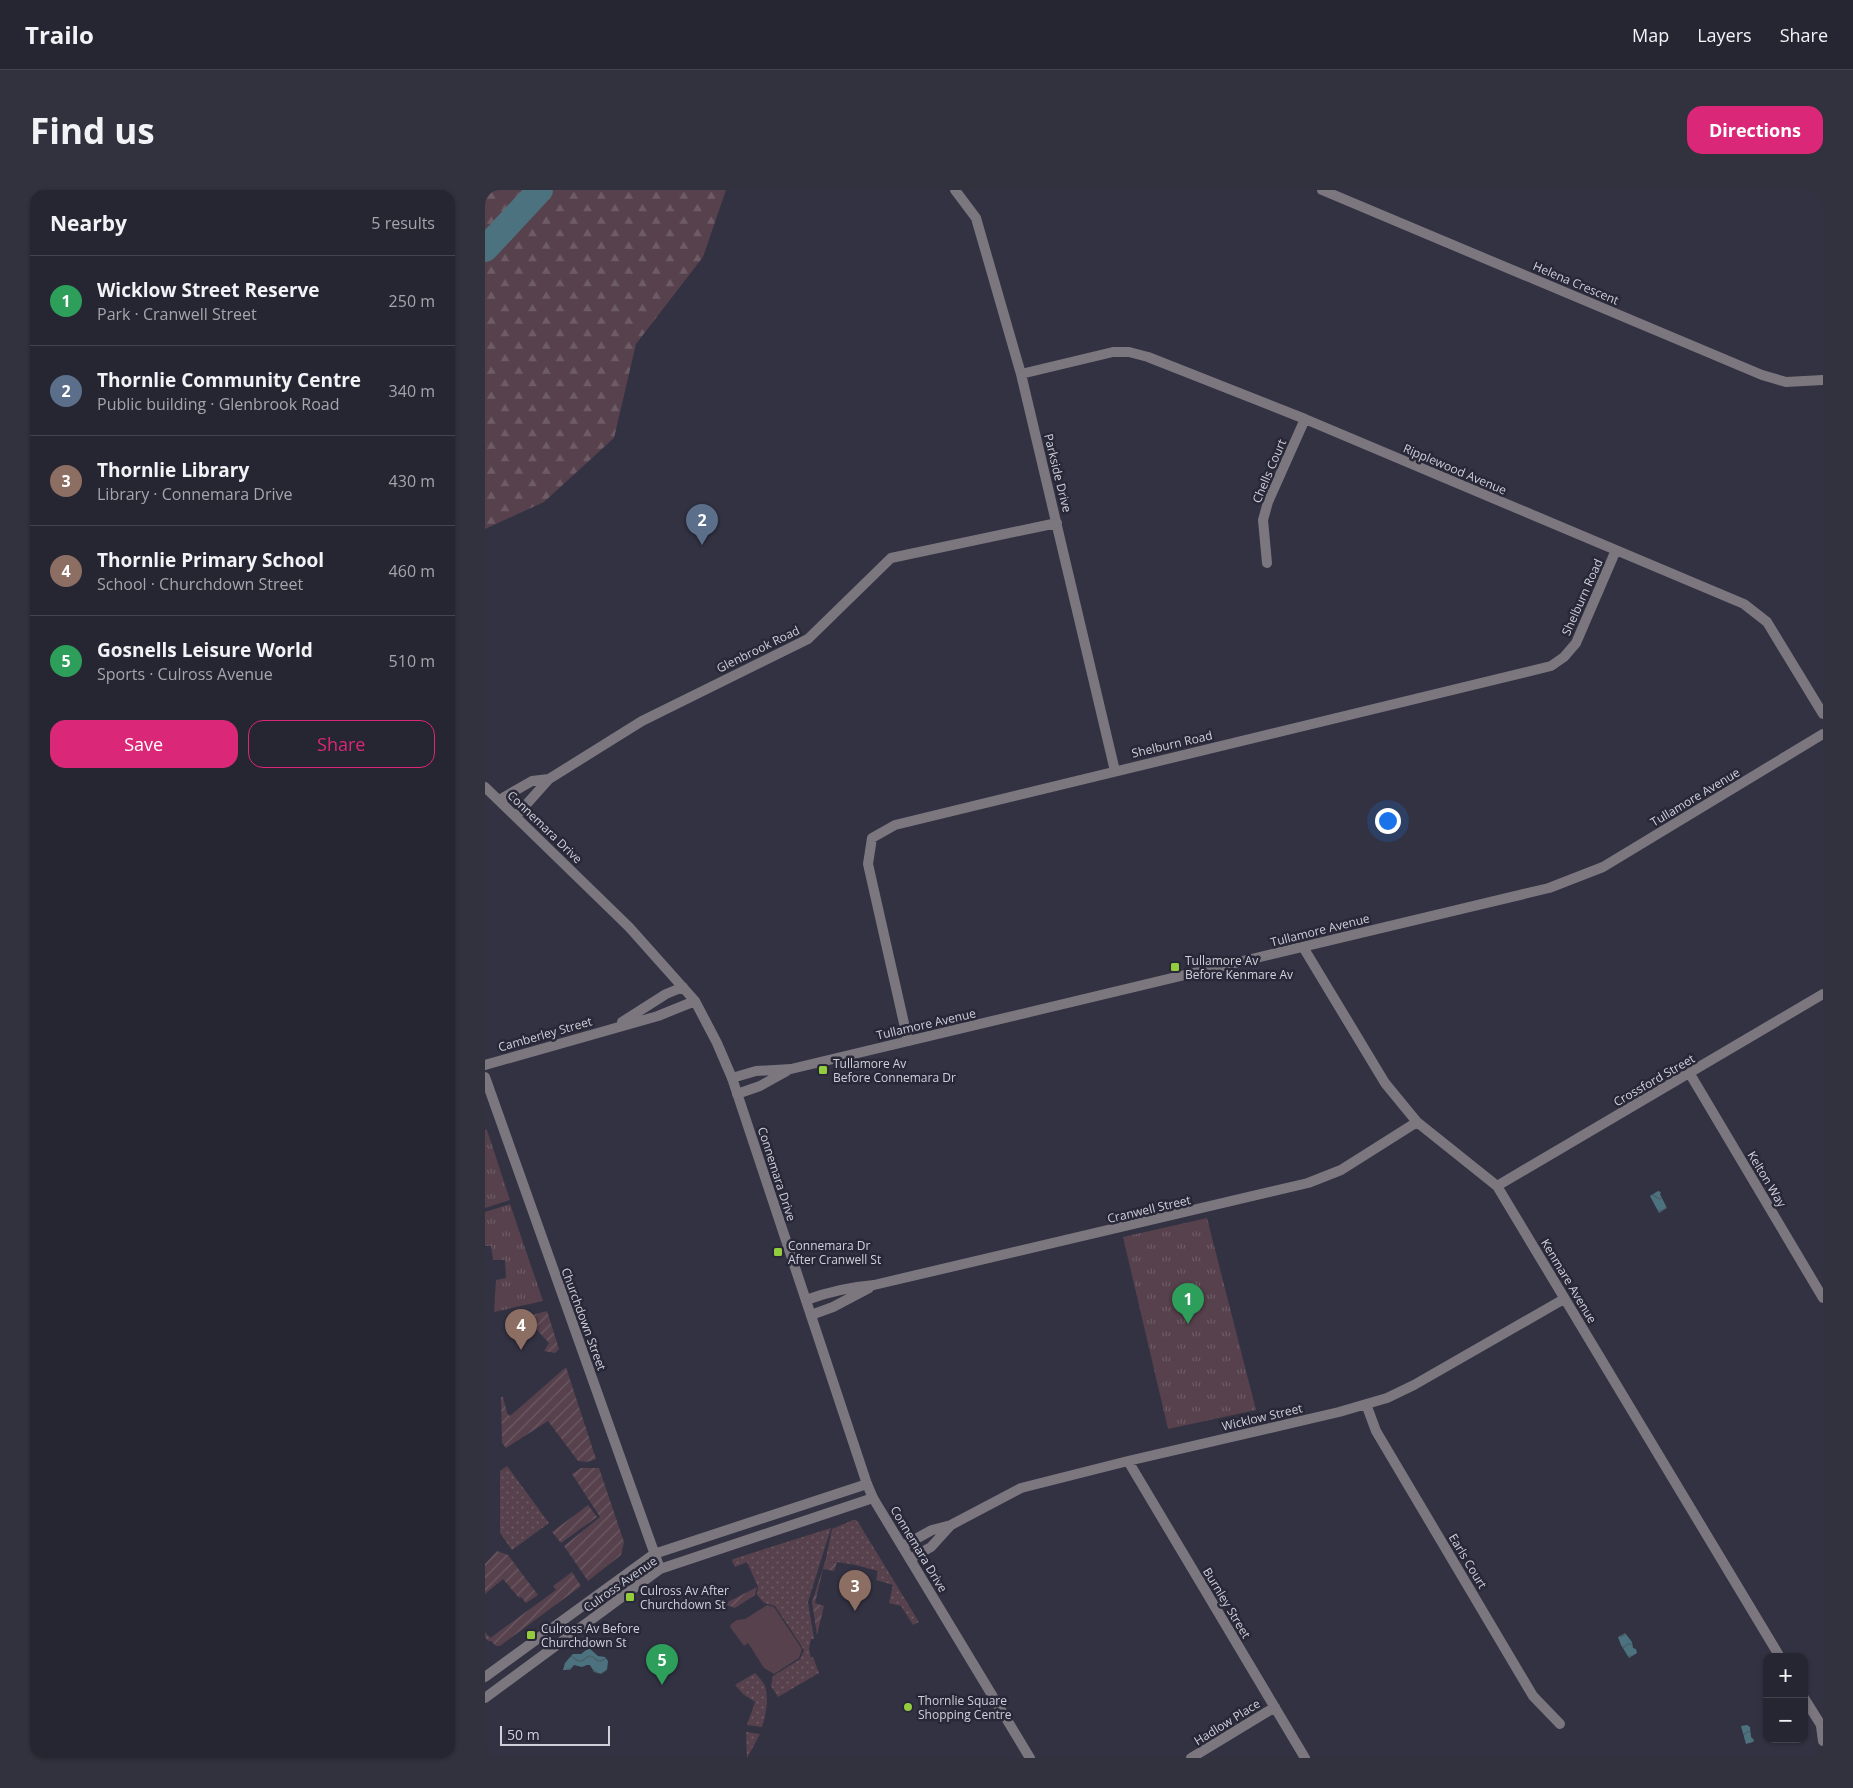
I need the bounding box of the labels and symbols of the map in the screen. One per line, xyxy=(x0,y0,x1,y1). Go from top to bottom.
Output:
street label: Helena Crescent xyxy=(1531,257,1621,309)
street label: Parkside Drive xyxy=(1040,432,1076,514)
street label: Chells Court xyxy=(1248,436,1290,506)
street label: Ripplewood Avenue xyxy=(1401,440,1510,499)
pin: 2 xyxy=(686,504,718,545)
street label: Shelburn Road xyxy=(1557,556,1607,638)
street label: Glenbrook Road xyxy=(714,622,802,676)
street label: Shelburn Road xyxy=(1130,726,1214,762)
street label: Tullamore Avenue xyxy=(1647,763,1743,830)
street label: Connemara Drive xyxy=(504,787,586,867)
your location xyxy=(1375,808,1401,834)
street label: Tullamore Avenue xyxy=(1269,909,1372,951)
place label: Tullamore Av Before Kenmare Av xyxy=(1185,952,1293,983)
marker: Tullamore Av Before Kenmare Av xyxy=(1169,961,1181,973)
street label: Tullamore Avenue xyxy=(875,1004,978,1044)
street label: Camberley Street xyxy=(496,1012,594,1056)
street label: Crossford Street xyxy=(1610,1050,1698,1110)
place label: Tullamore Av Before Connemara Dr xyxy=(833,1055,956,1086)
marker: Tullamore Av Before Connemara Dr xyxy=(817,1064,829,1076)
street label: Connemara Drive xyxy=(754,1125,800,1224)
street label: Kelton Way xyxy=(1744,1148,1791,1211)
street label: Cranwell Street xyxy=(1106,1191,1192,1227)
street label: Kenmare Avenue xyxy=(1537,1236,1601,1327)
place label: Connemara Dr After Cranwell St xyxy=(788,1237,881,1268)
marker: Connemara Dr After Cranwell St xyxy=(772,1246,784,1258)
street label: Churchdown Street xyxy=(558,1265,610,1373)
pin: 1 xyxy=(1172,1283,1204,1324)
pin: 4 xyxy=(505,1309,537,1350)
street label: Wicklow Street xyxy=(1220,1399,1304,1435)
street label: Connemara Drive xyxy=(886,1503,952,1596)
street label: Earls Court xyxy=(1445,1530,1491,1592)
street label: Culross Avenue xyxy=(580,1552,660,1616)
street label: Burnley Street xyxy=(1199,1564,1255,1642)
pin: 3 xyxy=(839,1570,871,1611)
place label: Culross Av After Churchdown St xyxy=(640,1582,729,1613)
marker: Culross Av After Churchdown St xyxy=(624,1591,636,1603)
place label: Culross Av Before Churchdown St xyxy=(541,1620,640,1651)
marker: Culross Av Before Churchdown St xyxy=(525,1629,537,1641)
pin: 5 xyxy=(646,1644,678,1685)
place label: Thornlie Square Shopping Centre xyxy=(918,1692,1012,1723)
street label: Hadlow Place xyxy=(1191,1695,1263,1749)
marker: Thornlie Square Shopping Centre xyxy=(902,1701,914,1713)
scale bar xyxy=(500,1723,610,1746)

